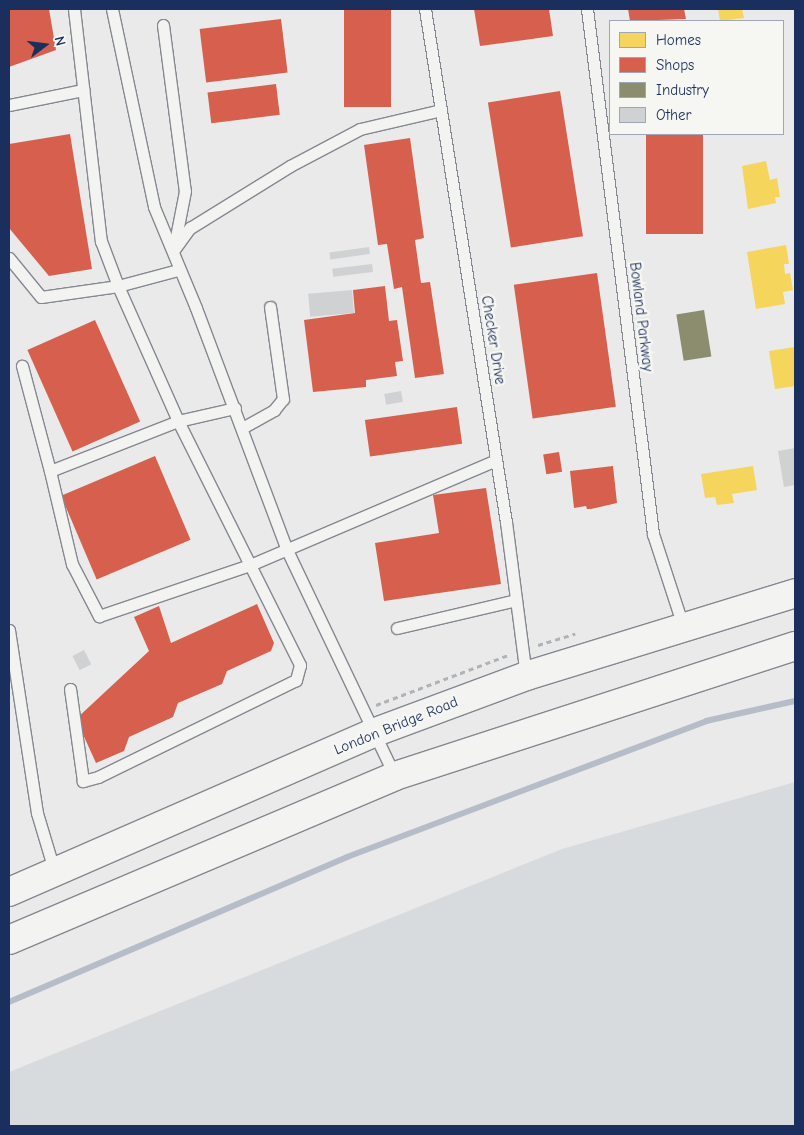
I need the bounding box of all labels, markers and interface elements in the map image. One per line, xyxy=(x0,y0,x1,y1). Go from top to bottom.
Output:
north arrow xyxy=(20,20,70,70)
legend xyxy=(609,20,784,135)
text: Homes xyxy=(656,31,701,49)
text: N xyxy=(51,34,69,48)
text: Shops xyxy=(656,56,694,74)
text: Industry xyxy=(656,81,709,99)
text: Other xyxy=(656,106,691,124)
street label: Bowland Parkway xyxy=(625,261,657,373)
street label: Checker Drive xyxy=(477,294,509,386)
street label: London Bridge Road xyxy=(331,693,461,759)

